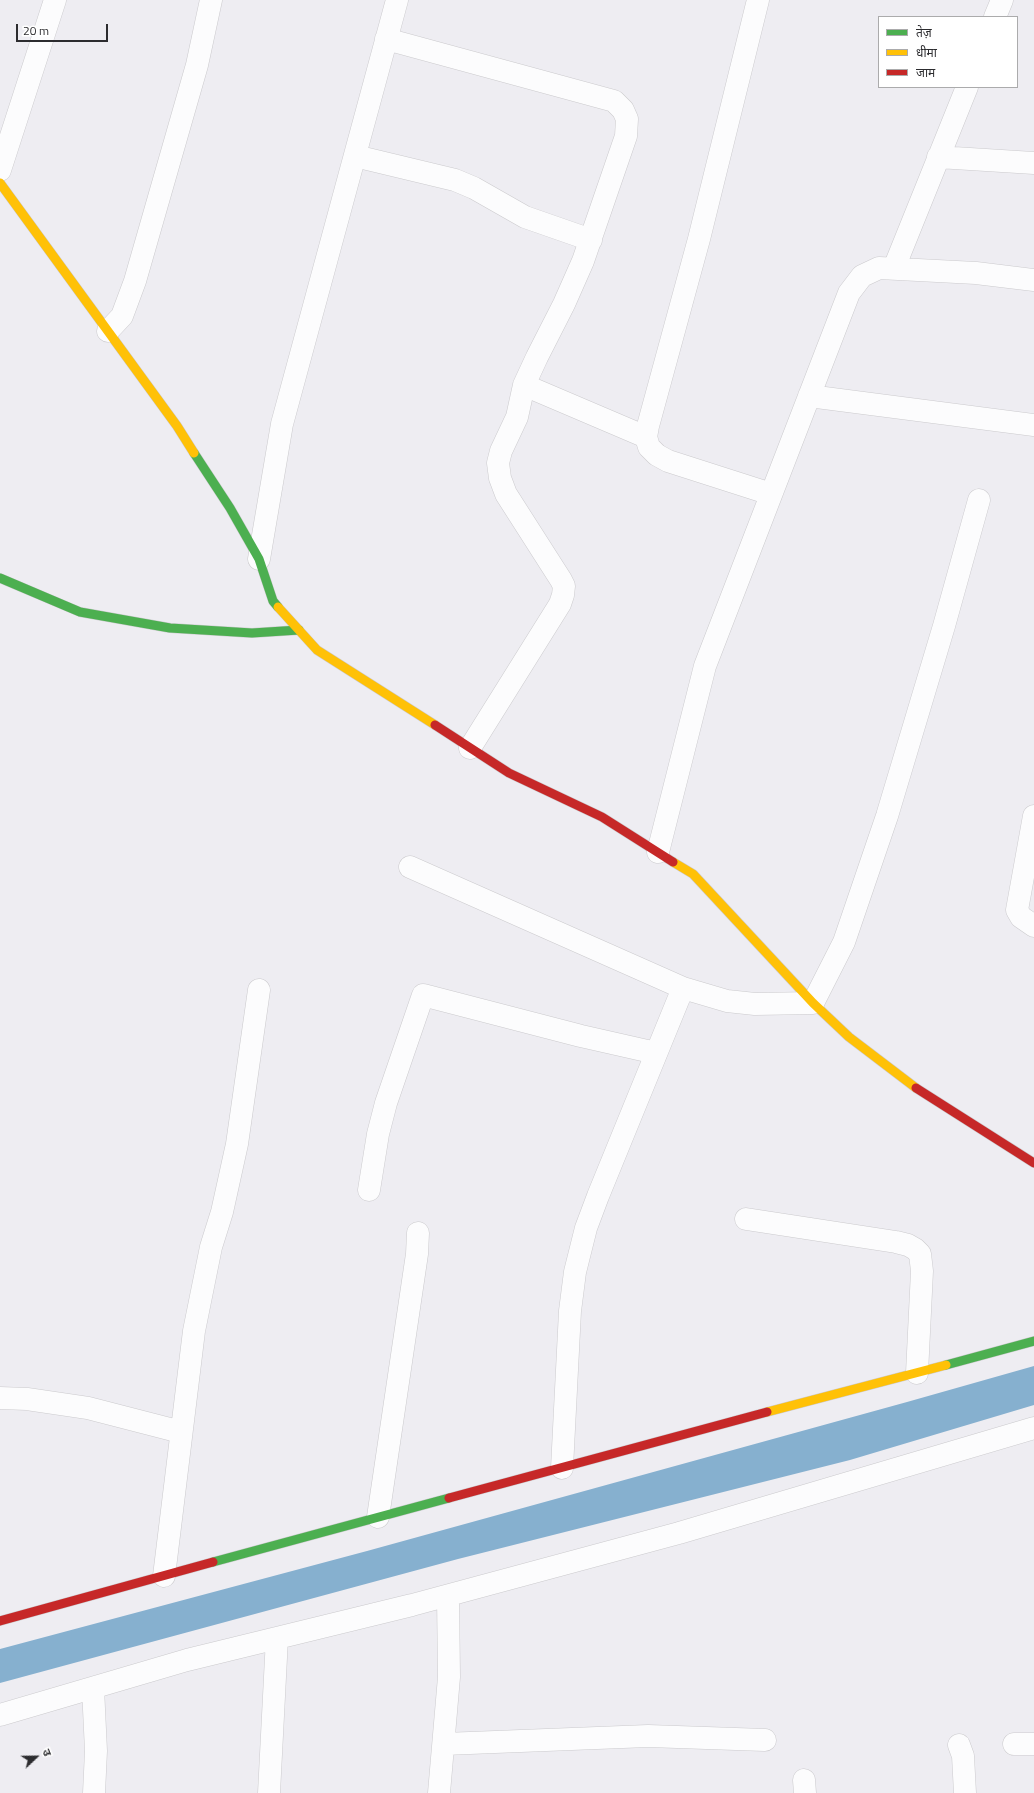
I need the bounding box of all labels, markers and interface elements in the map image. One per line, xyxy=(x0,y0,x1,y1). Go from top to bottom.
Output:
scale bar xyxy=(18,16,110,42)
legend xyxy=(878,16,1018,88)
text: 20 m xyxy=(23,21,49,40)
text: तेज़ xyxy=(916,23,932,42)
text: धीमा xyxy=(916,43,937,62)
text: जाम xyxy=(916,63,935,82)
north arrow xyxy=(16,1737,56,1777)
text: उ xyxy=(39,1747,56,1758)

